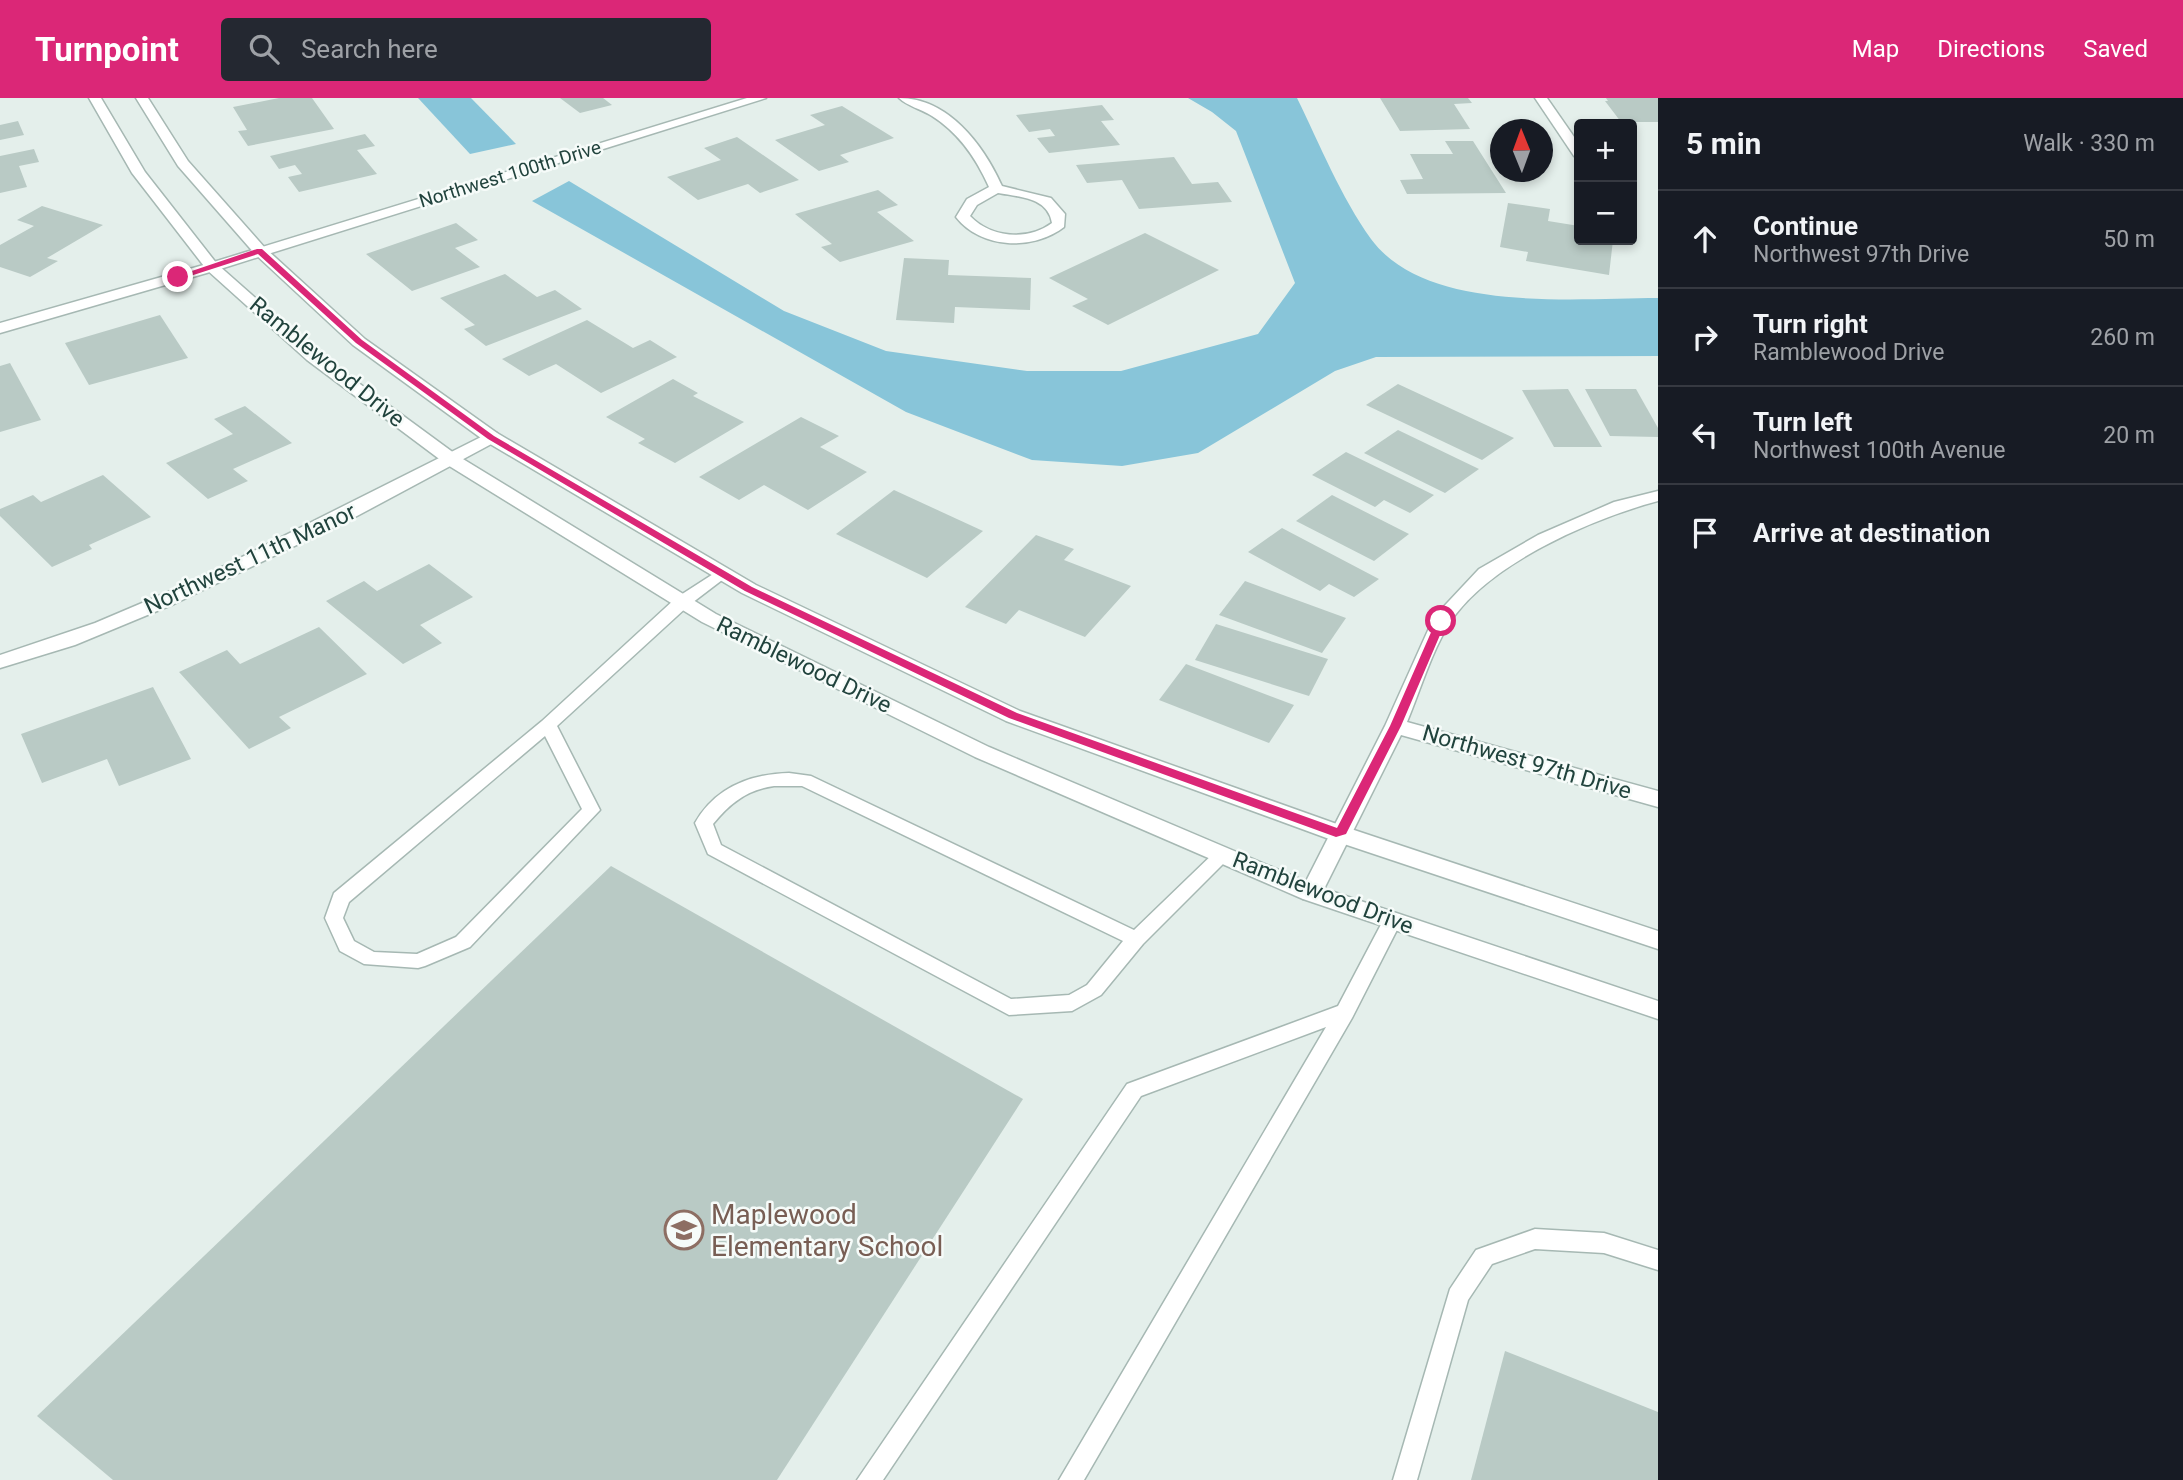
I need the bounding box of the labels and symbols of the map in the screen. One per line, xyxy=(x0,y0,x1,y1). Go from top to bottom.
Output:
north arrow xyxy=(1490,119,1553,182)
street label: Northwest 100th Drive xyxy=(416,135,604,213)
route end xyxy=(162,261,193,292)
street label: Ramblewood Drive xyxy=(244,291,410,433)
street label: Northwest 11th Manor xyxy=(140,498,360,620)
route start xyxy=(1425,605,1456,636)
street label: Ramblewood Drive xyxy=(712,611,896,719)
street label: Northwest 97th Drive xyxy=(1419,719,1635,805)
street label: Ramblewood Drive xyxy=(1229,846,1417,940)
place label: Maplewood Elementary School xyxy=(711,1198,943,1263)
school or university icon: Maplewood Elementary School xyxy=(663,1209,705,1251)

